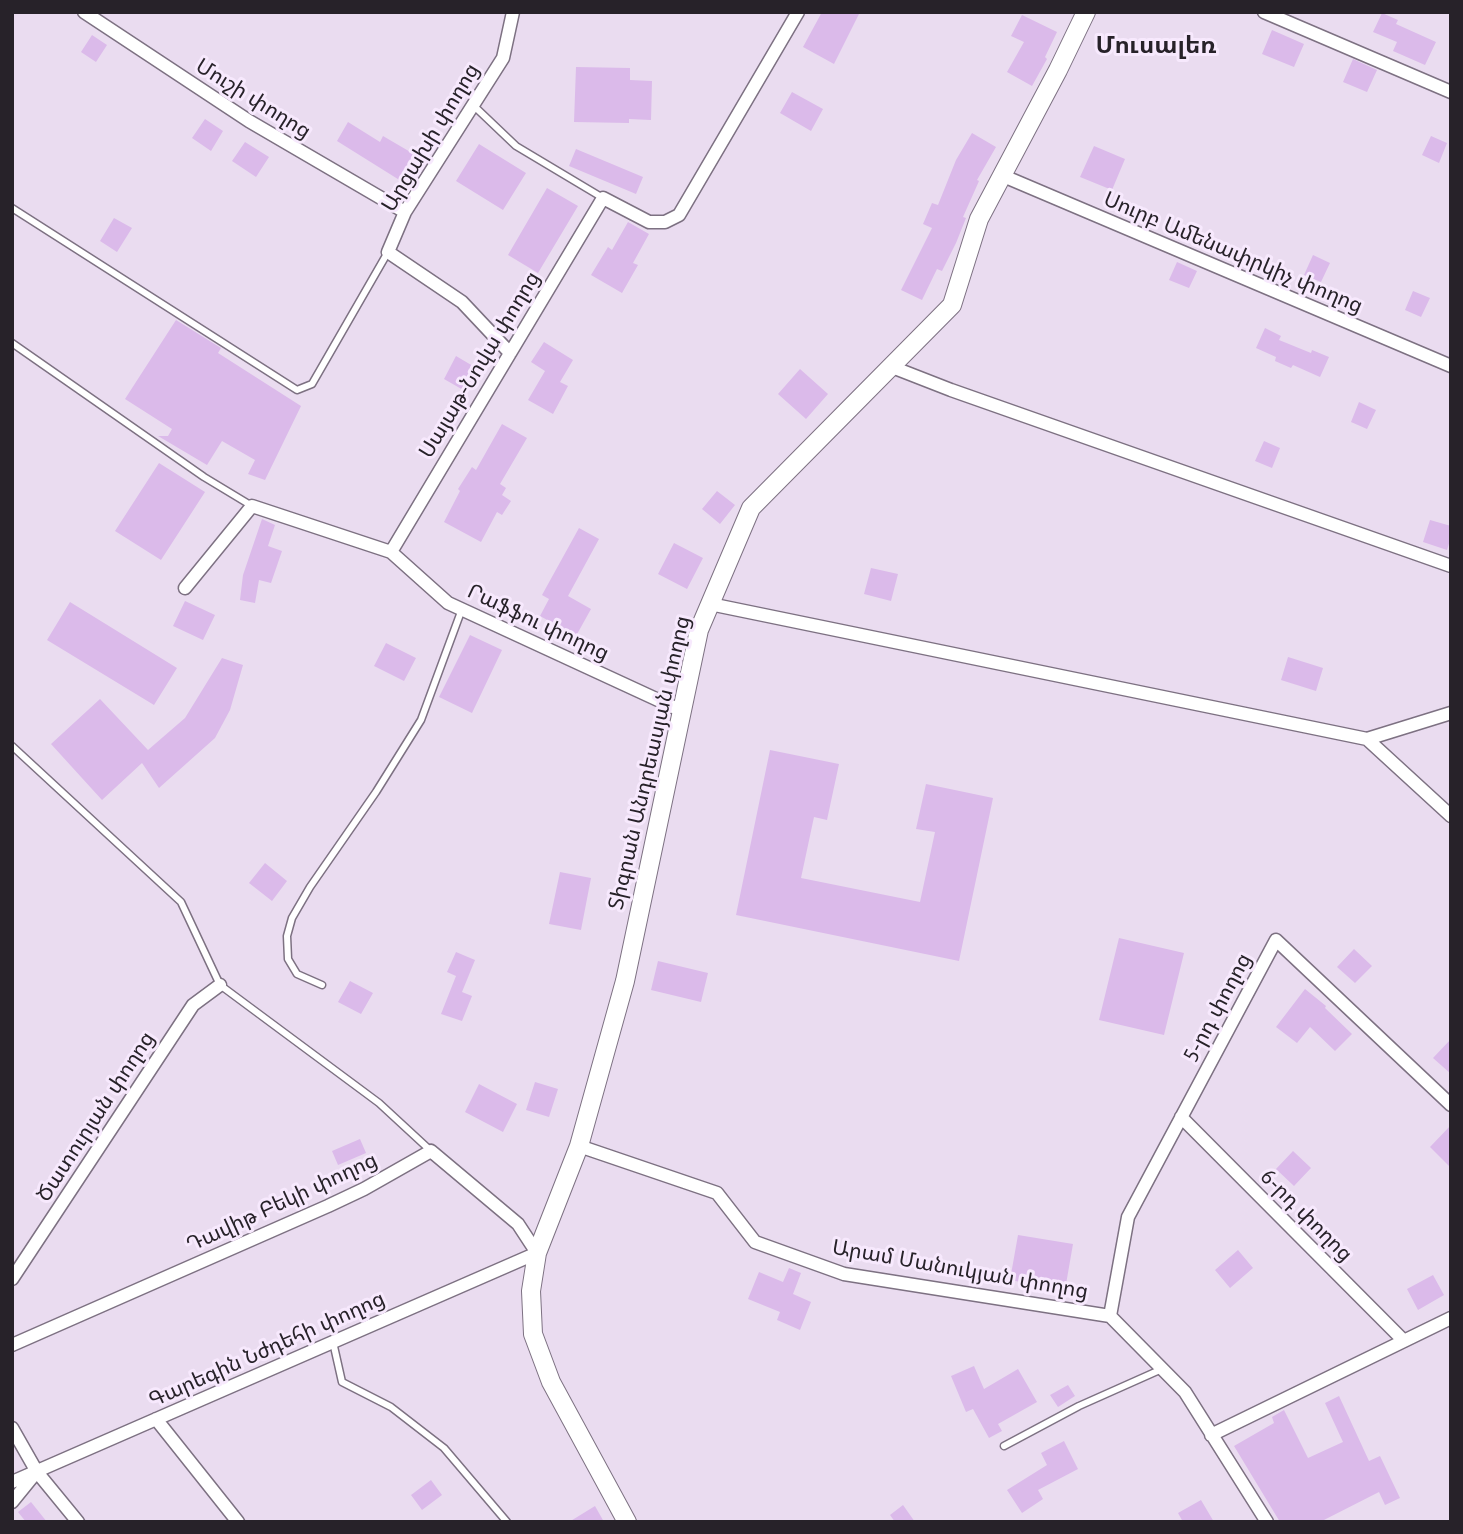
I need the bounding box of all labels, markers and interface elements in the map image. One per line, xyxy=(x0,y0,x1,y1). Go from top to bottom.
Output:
district label: Մուսալեռ xyxy=(1096,32,1216,60)
street label: Մուշի փողոց xyxy=(191,54,315,144)
street label: Արցախի փողոց xyxy=(377,59,485,217)
street label: Սուրբ Ամենափրկիչ փողոց xyxy=(1100,187,1366,319)
street label: Սայաթ-Նովա փողոց xyxy=(414,267,546,463)
street label: Րաֆֆու փողոց xyxy=(463,579,613,667)
street label: Տիգրան Անդրեասյան փողոց xyxy=(604,614,696,912)
street label: 5-րդ փողոց xyxy=(1179,949,1257,1067)
street label: Ծատուրյան փողոց xyxy=(32,1027,160,1207)
street label: Դավիթ Բեկի փողոց xyxy=(183,1148,381,1258)
street label: 6-րդ փողոց xyxy=(1255,1165,1357,1267)
street label: Արամ Մանուկյան փողոց xyxy=(830,1235,1090,1305)
street label: Գարեգին Նժդեհի փողոց xyxy=(145,1287,389,1413)

